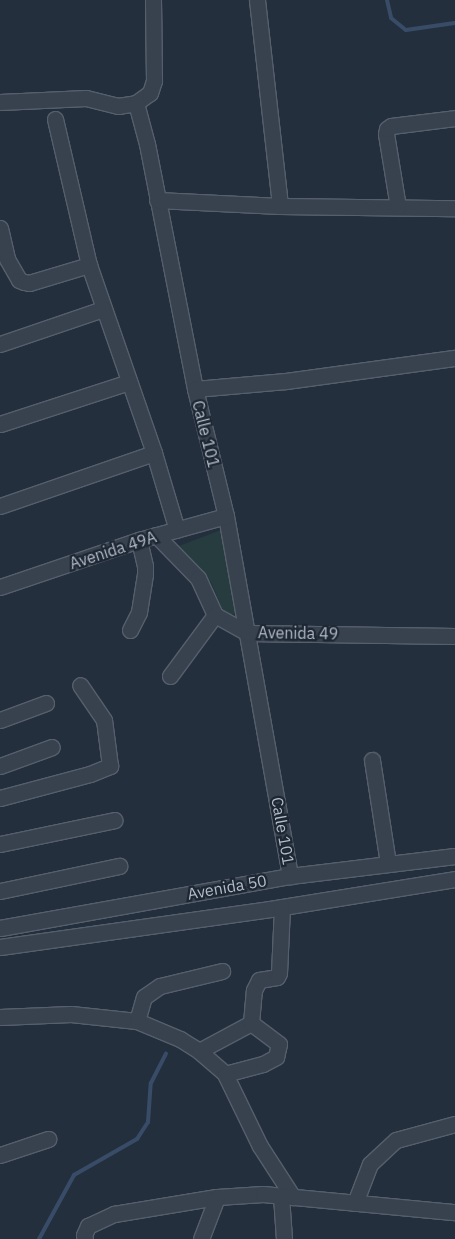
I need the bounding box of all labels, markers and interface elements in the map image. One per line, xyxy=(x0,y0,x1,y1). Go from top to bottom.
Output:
street label: Calle 101 xyxy=(188,398,224,470)
street label: Avenida 49A xyxy=(67,527,159,573)
street label: Avenida 49 xyxy=(258,623,338,643)
street label: Calle 101 xyxy=(268,796,298,866)
street label: Avenida 50 xyxy=(186,871,268,903)

